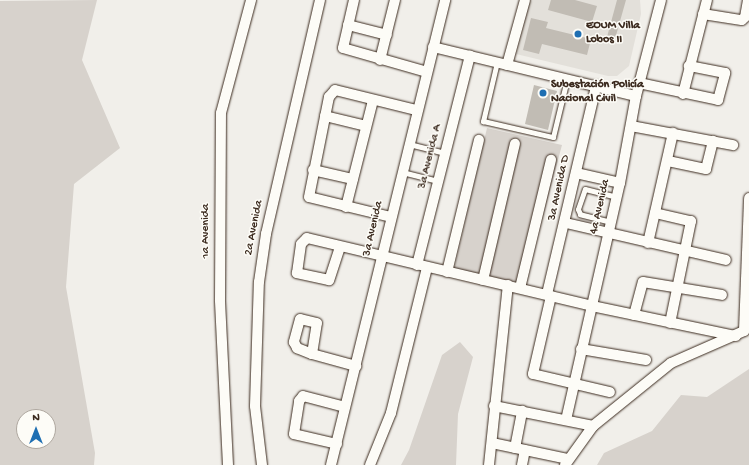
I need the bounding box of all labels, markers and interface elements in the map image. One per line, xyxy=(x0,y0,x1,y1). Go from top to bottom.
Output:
place label: EOUM Villa Lobos II xyxy=(586,20,640,48)
marker: EOUM Villa Lobos II xyxy=(573,29,583,39)
place label: Subestación Policía Nacional Civil xyxy=(551,79,644,107)
marker: Subestación Policía Nacional Civil xyxy=(538,88,548,98)
street label: 3a Avenida A xyxy=(416,123,446,191)
street label: 3a Avenida D xyxy=(546,154,574,222)
street label: 4a Avenida xyxy=(588,178,614,236)
street label: 2a Avenida xyxy=(243,199,267,257)
street label: 3a Avenida xyxy=(361,200,387,258)
street label: 1a Avenida xyxy=(200,204,214,258)
north arrow xyxy=(16,409,56,449)
text: N xyxy=(32,412,40,424)

